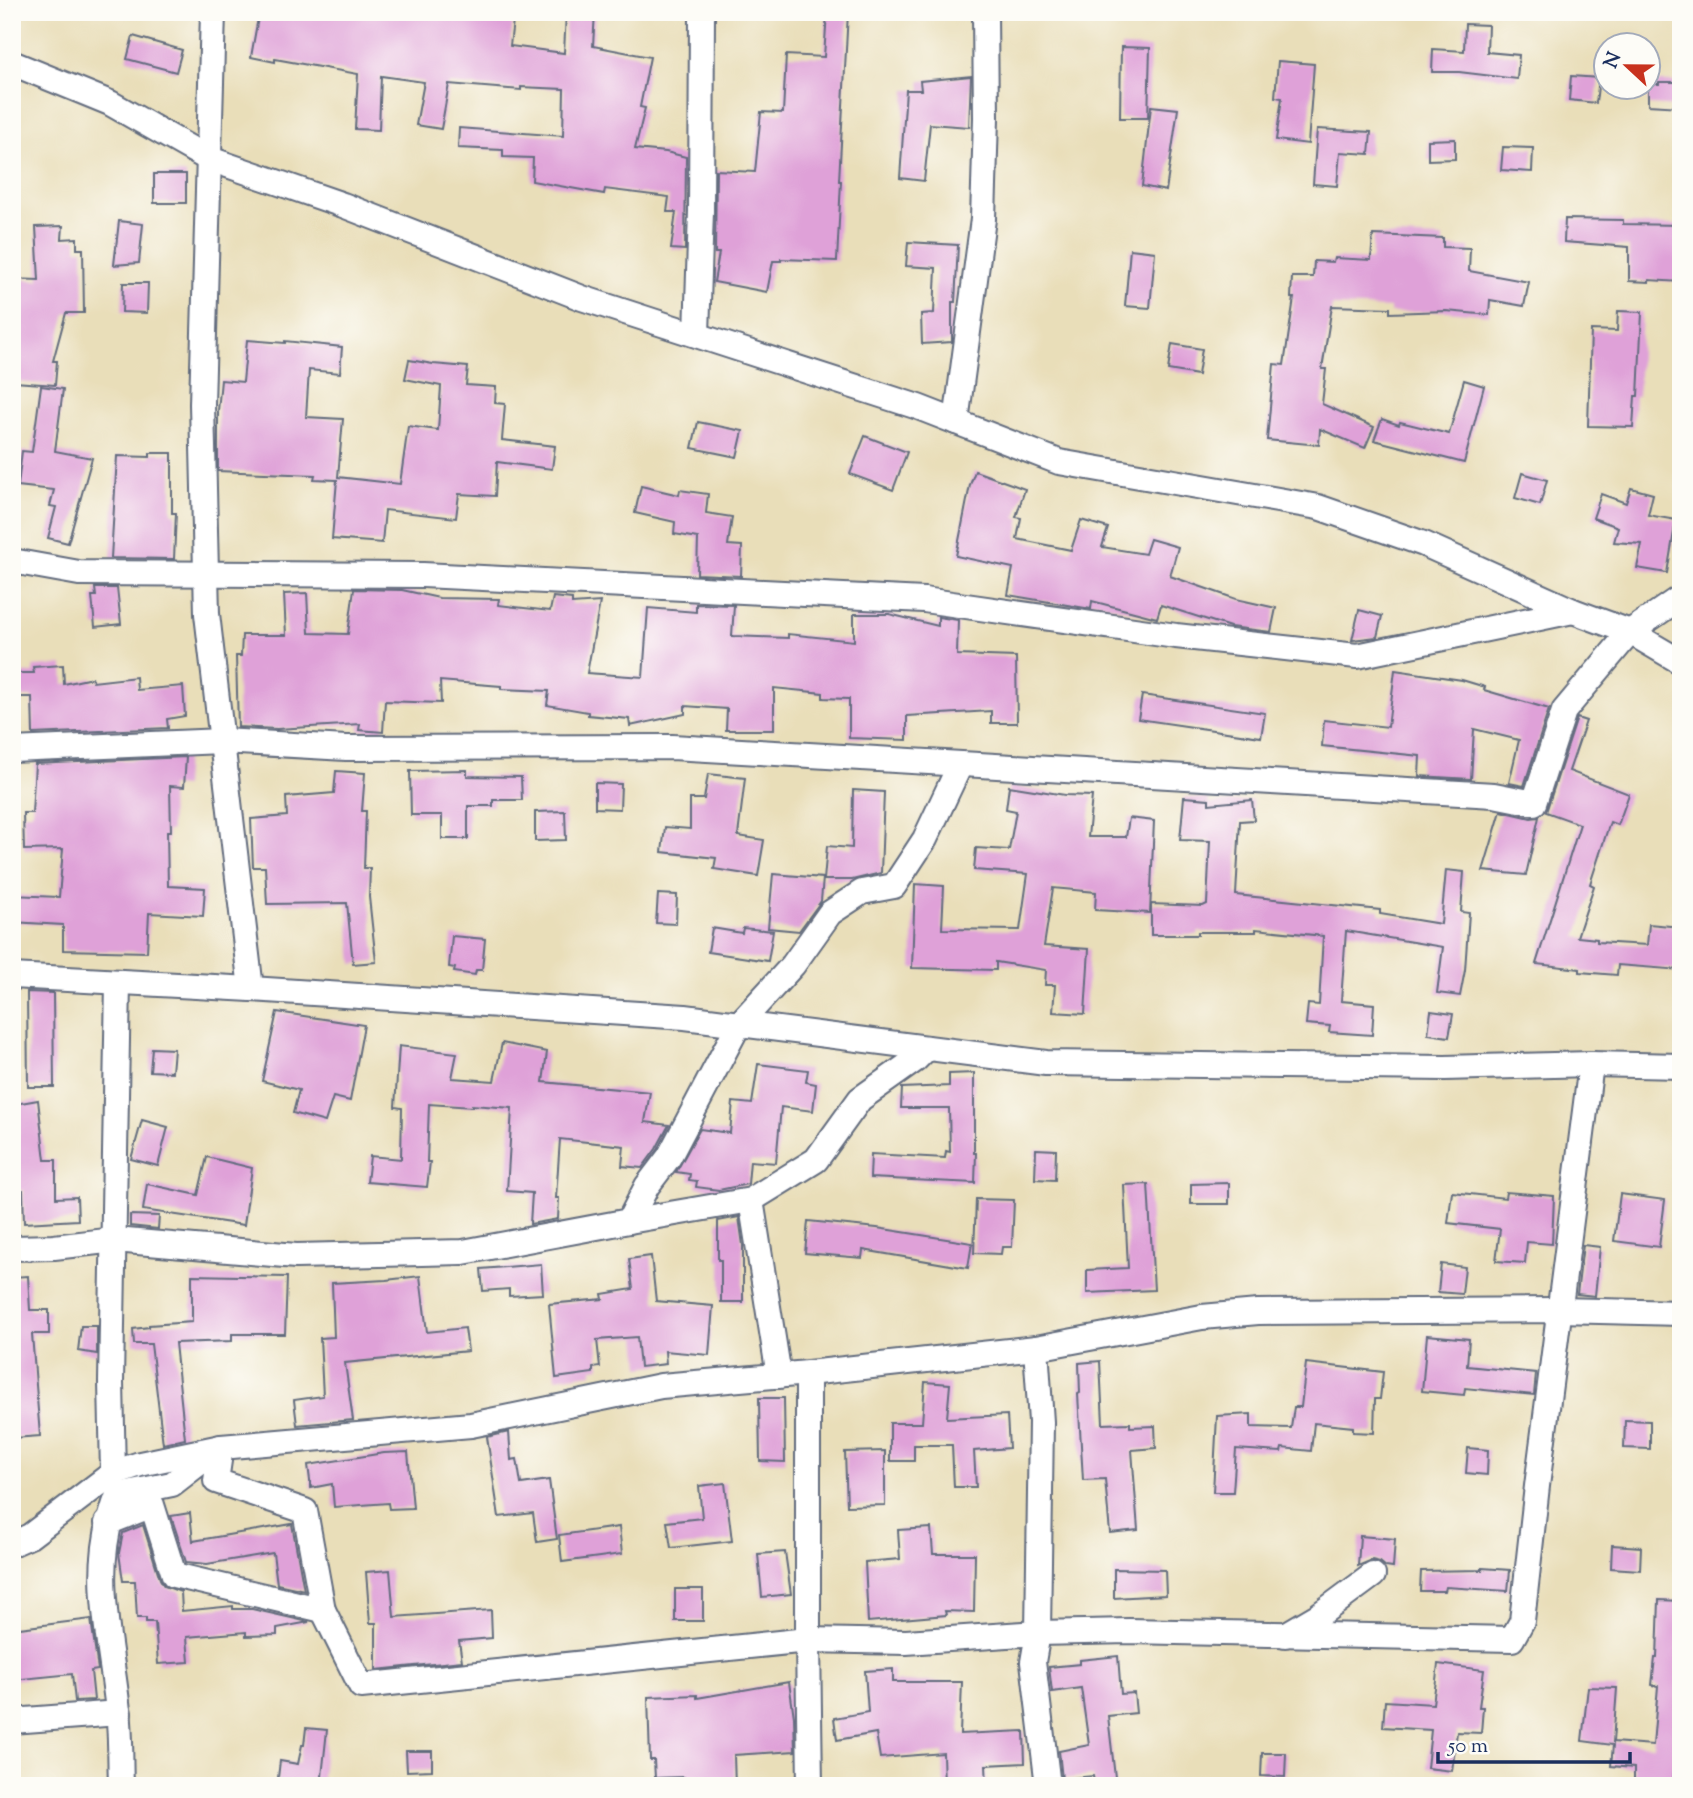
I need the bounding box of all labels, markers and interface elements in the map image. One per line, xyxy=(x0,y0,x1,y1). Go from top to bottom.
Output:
north arrow xyxy=(1592,32,1662,102)
text: N xyxy=(1598,48,1629,73)
scale bar xyxy=(1438,1721,1630,1765)
text: 50 m xyxy=(1447,1732,1488,1762)

